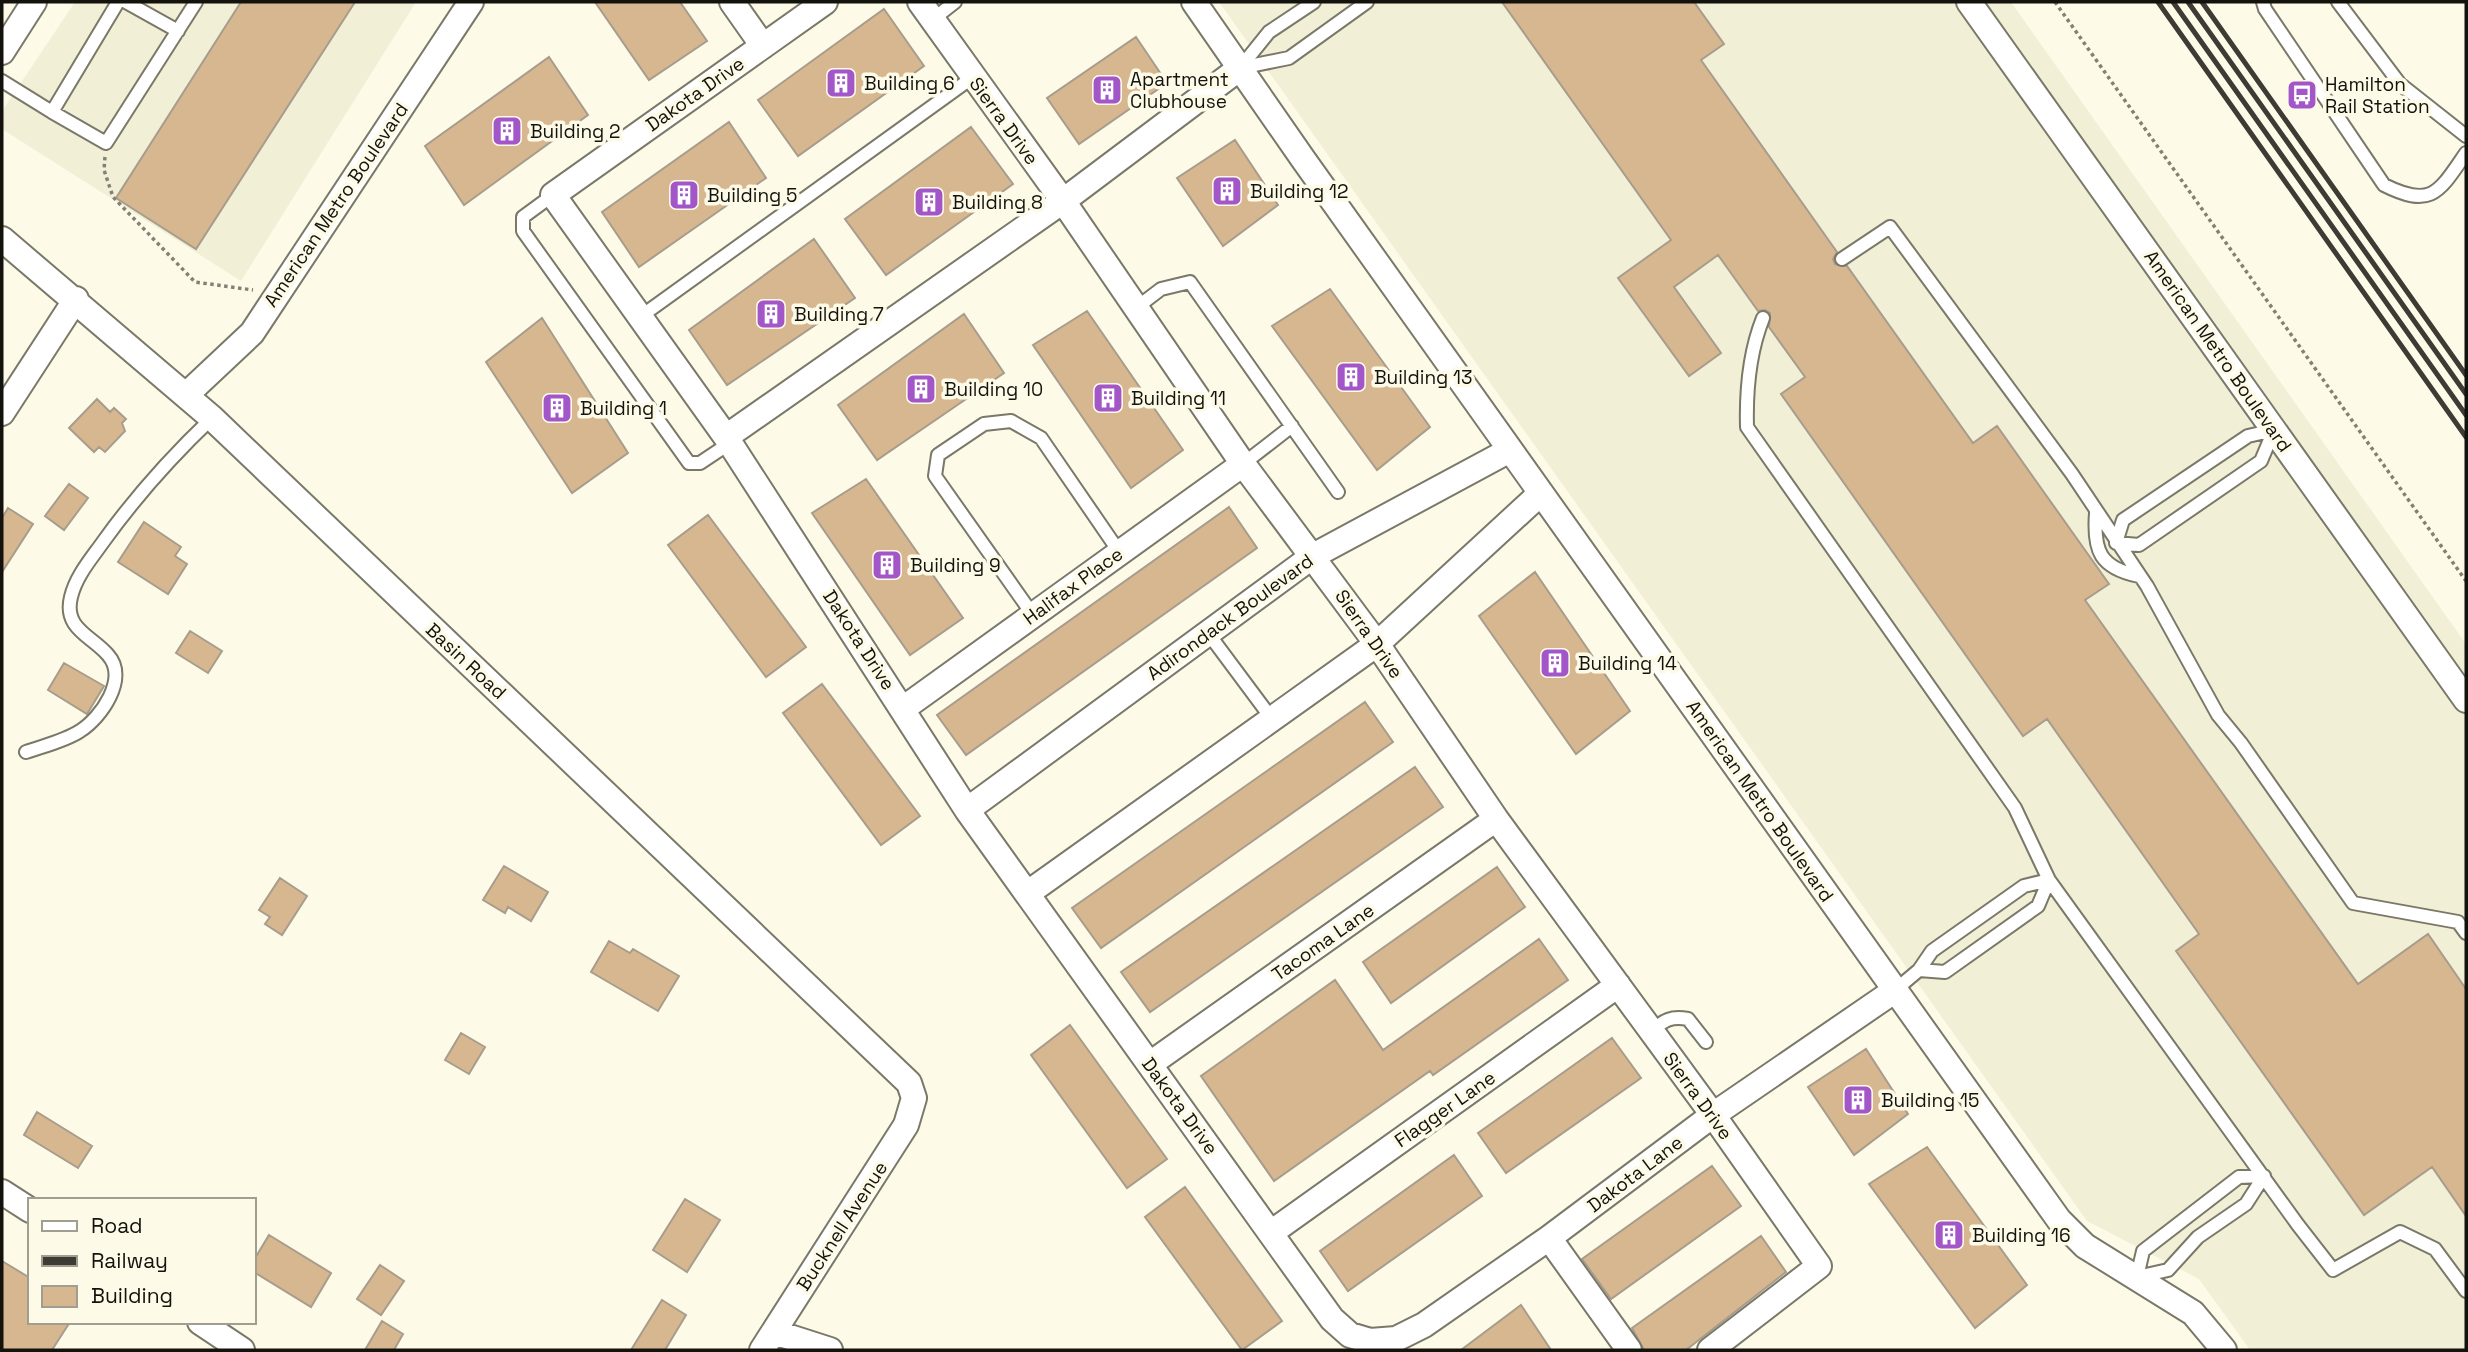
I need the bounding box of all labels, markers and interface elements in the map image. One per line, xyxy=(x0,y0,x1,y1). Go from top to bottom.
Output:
street label: Dakota Drive xyxy=(641,51,749,137)
building icon: Building 6 xyxy=(824,66,858,100)
place label: Apartment Clubhouse xyxy=(1130,67,1229,114)
place label: Building 6 xyxy=(864,71,955,96)
street label: Sierra Drive xyxy=(964,72,1044,170)
place label: Hamilton Rail Station xyxy=(2325,72,2430,119)
building icon: Apartment Clubhouse xyxy=(1090,73,1124,107)
bus stop icon: Hamilton Rail Station xyxy=(2285,78,2319,112)
street label: American Metro Boulevard xyxy=(258,98,414,312)
building icon: Building 2 xyxy=(490,114,524,148)
place label: Building 2 xyxy=(530,119,621,144)
building icon: Building 12 xyxy=(1210,174,1244,208)
building icon: Building 5 xyxy=(667,178,701,212)
place label: Building 12 xyxy=(1250,179,1349,204)
place label: Building 5 xyxy=(707,183,798,208)
building icon: Building 8 xyxy=(912,185,946,219)
place label: Building 8 xyxy=(952,190,1043,215)
street label: American Metro Boulevard xyxy=(2139,245,2297,457)
building icon: Building 7 xyxy=(754,297,788,331)
place label: Building 7 xyxy=(794,302,884,327)
building icon: Building 13 xyxy=(1334,360,1368,394)
place label: Building 13 xyxy=(1374,365,1473,390)
building icon: Building 10 xyxy=(904,372,938,406)
place label: Building 10 xyxy=(944,377,1043,402)
building icon: Building 11 xyxy=(1091,381,1125,415)
place label: Building 11 xyxy=(1131,386,1226,411)
building icon: Building 1 xyxy=(540,391,574,425)
place label: Building 1 xyxy=(580,396,667,421)
street label: Halifax Place xyxy=(1018,541,1128,631)
building icon: Building 9 xyxy=(870,548,904,582)
street label: Adirondack Boulevard xyxy=(1142,548,1318,686)
place label: Building 9 xyxy=(910,553,1001,578)
street label: Dakota Drive xyxy=(817,585,901,695)
street label: Sierra Drive xyxy=(1329,585,1409,683)
street label: Basin Road xyxy=(420,617,512,705)
building icon: Building 14 xyxy=(1538,646,1572,680)
place label: Building 14 xyxy=(1578,651,1677,676)
street label: American Metro Boulevard xyxy=(1681,695,1839,907)
street label: Tacoma Lane xyxy=(1267,897,1379,987)
street label: Sierra Drive xyxy=(1658,1047,1738,1145)
street label: Dakota Drive xyxy=(1136,1052,1224,1160)
street label: Flagger Lane xyxy=(1390,1065,1500,1153)
building icon: Building 15 xyxy=(1841,1083,1875,1117)
place label: Building 15 xyxy=(1881,1088,1979,1113)
street label: Dakota Lane xyxy=(1582,1130,1688,1218)
street label: Bucknell Avenue xyxy=(791,1156,893,1296)
legend xyxy=(28,1198,256,1324)
text: Road xyxy=(91,1212,143,1239)
building icon: Building 16 xyxy=(1932,1218,1966,1252)
place label: Building 16 xyxy=(1972,1223,2071,1248)
text: Railway xyxy=(91,1247,168,1274)
text: Building xyxy=(91,1282,173,1309)

